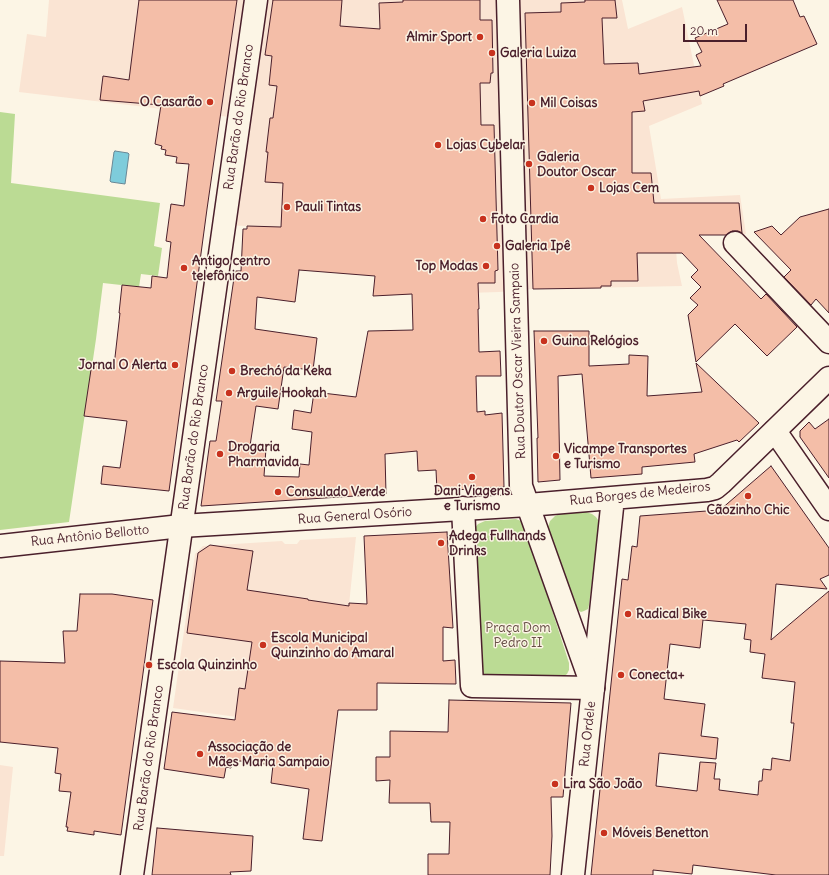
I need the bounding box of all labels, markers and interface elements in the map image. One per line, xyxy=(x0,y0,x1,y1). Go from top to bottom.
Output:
scale bar xyxy=(685,16,749,42)
text: 20 m xyxy=(690,23,718,38)
place label: Almir Sport xyxy=(406,29,472,45)
marker: Almir Sport xyxy=(475,32,485,42)
street label: Rua Barão do Rio Branco xyxy=(221,43,257,191)
place label: Galeria Luiza xyxy=(500,45,576,61)
marker: Galeria Luiza xyxy=(487,48,497,58)
place label: O Casarão xyxy=(140,94,202,110)
place label: Mil Coisas xyxy=(540,95,597,111)
marker: O Casarão xyxy=(205,97,215,107)
marker: Mil Coisas xyxy=(527,98,537,108)
place label: Lojas Cybelar xyxy=(446,137,525,153)
marker: Lojas Cybelar xyxy=(433,140,443,150)
place label: Galeria Doutor Oscar xyxy=(537,149,616,180)
marker: Galeria Doutor Oscar xyxy=(524,159,534,169)
place label: Lojas Cem xyxy=(599,180,659,196)
marker: Lojas Cem xyxy=(586,183,596,193)
place label: Pauli Tintas xyxy=(295,199,361,215)
marker: Pauli Tintas xyxy=(282,202,292,212)
place label: Foto Cardia xyxy=(491,211,559,227)
marker: Foto Cardia xyxy=(478,214,488,224)
place label: Galeria Ipê xyxy=(505,238,570,254)
marker: Galeria Ipê xyxy=(492,241,502,251)
place label: Antigo centro telefônico xyxy=(192,253,270,284)
place label: Top Modas xyxy=(416,258,478,274)
marker: Top Modas xyxy=(481,261,491,271)
marker: Antigo centro telefônico xyxy=(179,263,189,273)
street label: Rua Doutor Oscar Vieira Sampaio xyxy=(507,263,529,459)
place label: Guina Relógios xyxy=(552,333,639,349)
marker: Guina Relógios xyxy=(539,336,549,346)
place label: Jornal O Alerta xyxy=(78,357,167,373)
marker: Jornal O Alerta xyxy=(170,360,180,370)
street label: Rua Barão do Rio Branco xyxy=(176,363,212,511)
place label: Brechó da Keka xyxy=(240,363,332,379)
marker: Brechó da Keka xyxy=(227,366,237,376)
place label: Arguile Hookah xyxy=(237,385,327,401)
marker: Arguile Hookah xyxy=(224,388,234,398)
place label: Drogaria Pharmavida xyxy=(228,439,299,470)
place label: Vicampe Transportes e Turismo xyxy=(564,441,687,472)
marker: Drogaria Pharmavida xyxy=(215,449,225,459)
marker: Vicampe Transportes e Turismo xyxy=(551,451,561,461)
marker: Dani Viagens e Turismo xyxy=(467,472,477,482)
street label: Rua Borges de Medeiros xyxy=(569,479,711,509)
place label: Dani Viagens e Turismo xyxy=(434,483,510,514)
place label: Consulado Verde xyxy=(286,484,385,500)
marker: Consulado Verde xyxy=(273,487,283,497)
marker: Cãozinho Chic xyxy=(743,491,753,501)
place label: Cãozinho Chic xyxy=(706,502,790,518)
street label: Rua General Osório xyxy=(297,504,413,528)
street label: Rua Antônio Bellotto xyxy=(30,522,150,550)
place label: Adega Fullhands Drinks xyxy=(449,528,546,559)
marker: Adega Fullhands Drinks xyxy=(436,538,446,548)
place label: Radical Bike xyxy=(636,606,707,622)
marker: Radical Bike xyxy=(623,609,633,619)
park label: Praça Dom Pedro II xyxy=(485,620,551,651)
place label: Escola Municipal Quinzinho do Amaral xyxy=(271,630,394,661)
marker: Escola Municipal Quinzinho do Amaral xyxy=(258,640,268,650)
place label: Escola Quinzinho xyxy=(157,657,257,673)
marker: Escola Quinzinho xyxy=(144,660,154,670)
place label: Conecta+ xyxy=(629,667,685,683)
marker: Conecta+ xyxy=(616,670,626,680)
street label: Rua Barão do Rio Branco xyxy=(131,684,167,832)
street label: Rua Ordele xyxy=(577,700,599,768)
place label: Associação de Mães Maria Sampaio xyxy=(208,739,330,770)
marker: Associação de Mães Maria Sampaio xyxy=(195,749,205,759)
place label: Lira São João xyxy=(563,776,642,792)
marker: Lira São João xyxy=(550,779,560,789)
place label: Móveis Benetton xyxy=(612,825,709,841)
marker: Móveis Benetton xyxy=(599,828,609,838)

